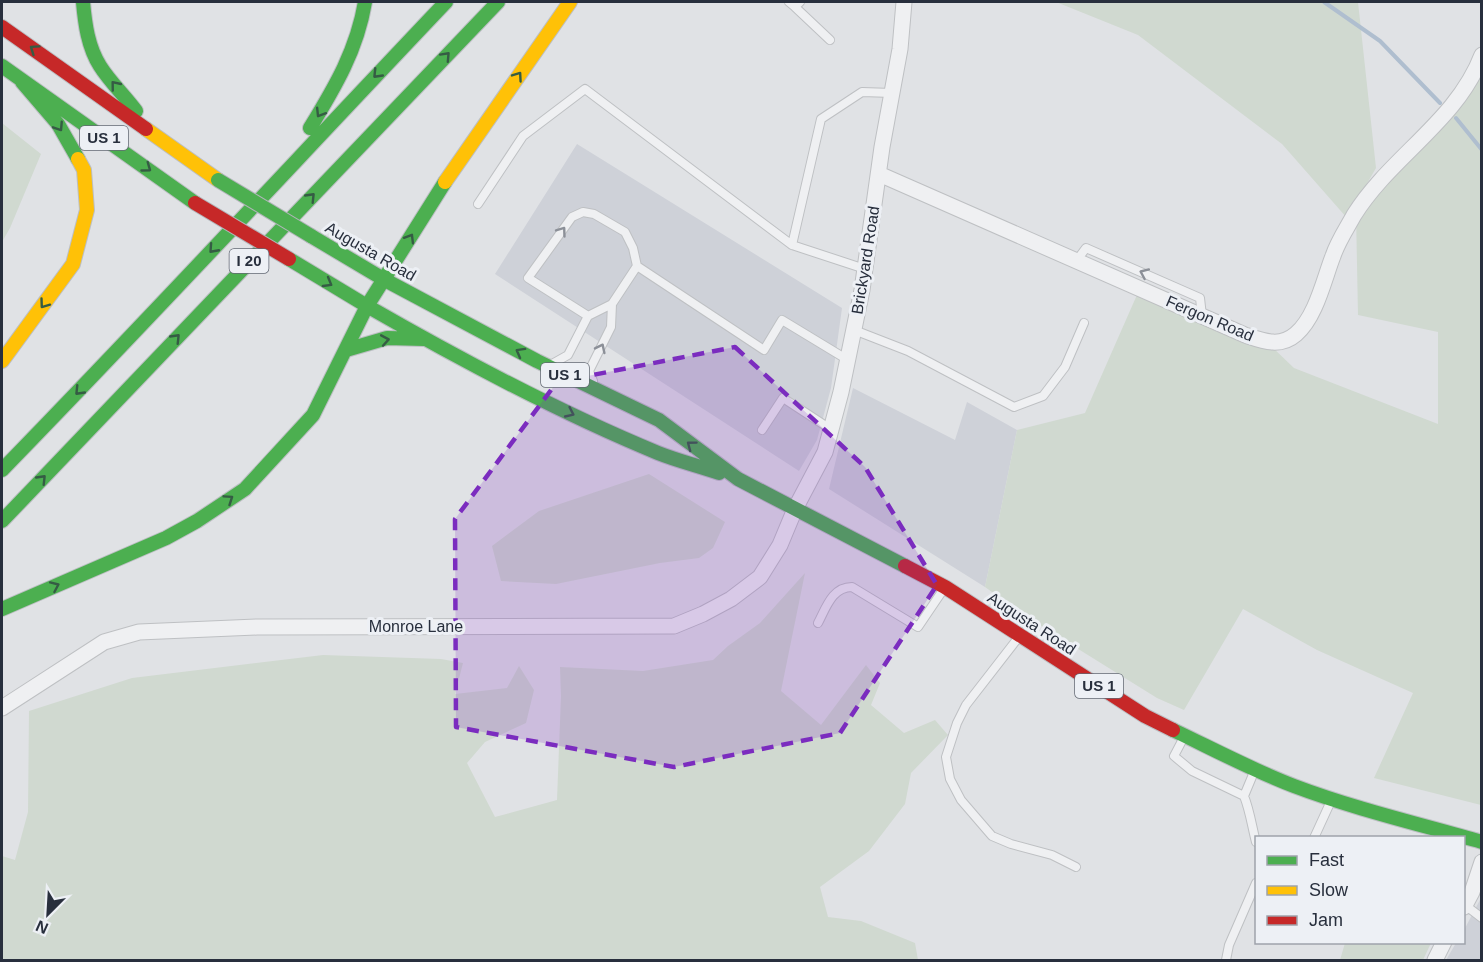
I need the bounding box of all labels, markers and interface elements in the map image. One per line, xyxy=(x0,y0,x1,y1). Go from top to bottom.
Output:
one-way arrow xyxy=(29,46,40,57)
one-way arrow xyxy=(439,53,450,64)
one-way arrow xyxy=(373,68,384,78)
one-way arrow xyxy=(511,72,522,83)
one-way arrow xyxy=(111,81,122,92)
one-way arrow xyxy=(316,106,327,117)
one-way arrow xyxy=(52,120,63,131)
road number: US 1 xyxy=(80,126,128,150)
one-way arrow xyxy=(140,161,151,172)
one-way arrow xyxy=(304,193,315,203)
street label: Brickyard Road xyxy=(849,205,882,315)
street label: Augusta Road xyxy=(323,219,419,284)
one-way arrow xyxy=(555,226,566,237)
one-way arrow xyxy=(403,234,415,244)
one-way arrow xyxy=(209,242,220,253)
road number: I 20 xyxy=(230,249,268,273)
one-way arrow xyxy=(1139,269,1150,281)
one-way arrow xyxy=(322,275,332,287)
street label: Fergon Road xyxy=(1164,292,1256,345)
one-way arrow xyxy=(40,298,51,309)
one-way arrow xyxy=(169,334,180,344)
one-way arrow xyxy=(379,334,389,347)
one-way arrow xyxy=(594,343,605,354)
one-way arrow xyxy=(516,348,527,359)
road number: US 1 xyxy=(541,363,589,387)
one-way arrow xyxy=(75,383,86,394)
one-way arrow xyxy=(563,405,574,417)
one-way arrow xyxy=(687,441,698,452)
one-way arrow xyxy=(35,475,46,485)
one-way arrow xyxy=(223,495,234,506)
one-way arrow xyxy=(49,581,60,593)
street label: Augusta Road xyxy=(985,589,1079,658)
street label: Monroe Lane xyxy=(369,618,463,635)
road number: US 1 xyxy=(1075,674,1123,698)
legend xyxy=(1255,836,1465,944)
text: Fast xyxy=(1309,850,1344,870)
text: Slow xyxy=(1309,880,1349,900)
north arrow xyxy=(18,884,78,944)
text: Jam xyxy=(1309,910,1343,930)
text: N xyxy=(33,917,51,937)

